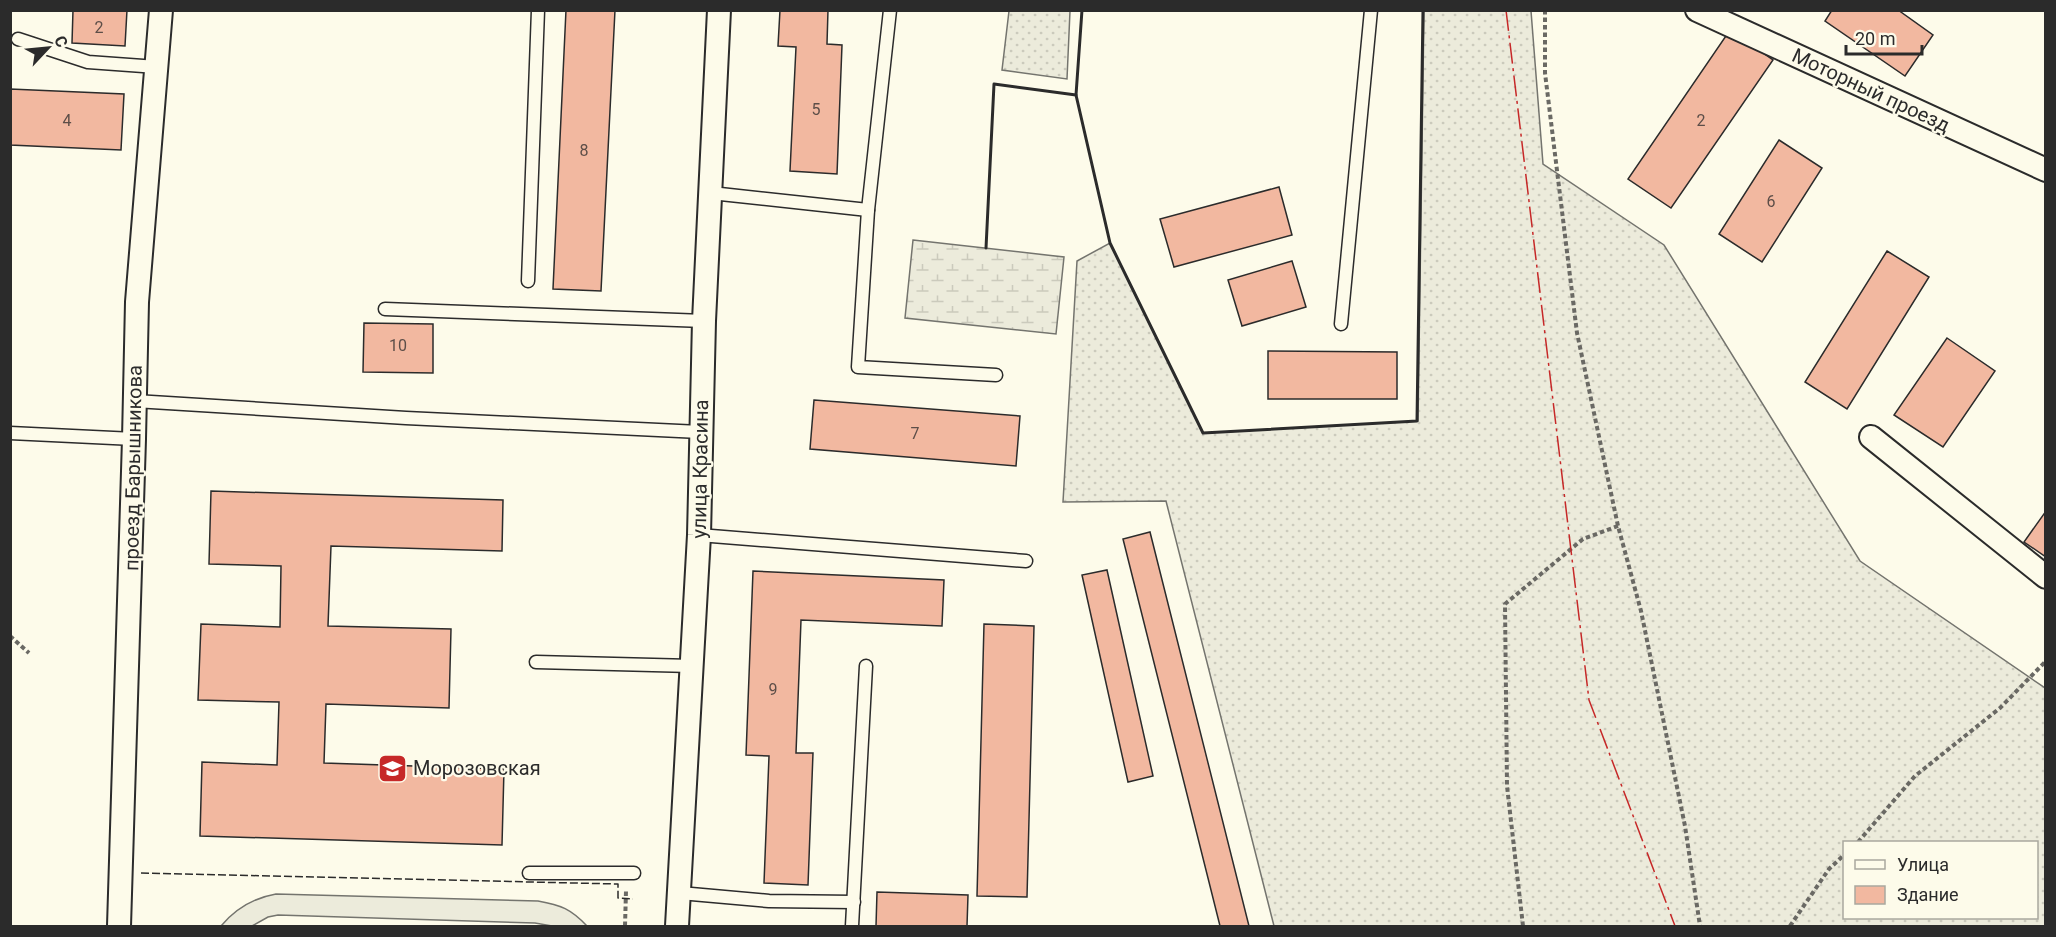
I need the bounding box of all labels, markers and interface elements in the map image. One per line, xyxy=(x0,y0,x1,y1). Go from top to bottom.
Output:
north arrow xyxy=(18,18,78,78)
house number: 2 xyxy=(95,18,104,37)
scale bar xyxy=(1846,18,1922,56)
text: 20 m xyxy=(1855,28,1895,49)
text: С xyxy=(50,33,72,51)
street label: Моторный проезд xyxy=(1788,43,1954,137)
house number: 5 xyxy=(812,100,821,119)
house number: 4 xyxy=(63,111,72,130)
house number: 2 xyxy=(1697,111,1706,130)
house number: 8 xyxy=(580,141,589,160)
house number: 6 xyxy=(1767,192,1776,211)
house number: 10 xyxy=(389,336,407,355)
street label: проезд Барышникова xyxy=(119,365,147,571)
street label: улица Красина xyxy=(687,399,713,539)
house number: 7 xyxy=(911,424,920,443)
house number: 9 xyxy=(769,680,778,699)
school or university icon: Морозовская xyxy=(376,752,408,784)
place label: Морозовская xyxy=(413,756,541,780)
legend xyxy=(1843,841,2038,919)
text: Улица xyxy=(1897,854,1949,875)
text: Здание xyxy=(1897,884,1959,905)

